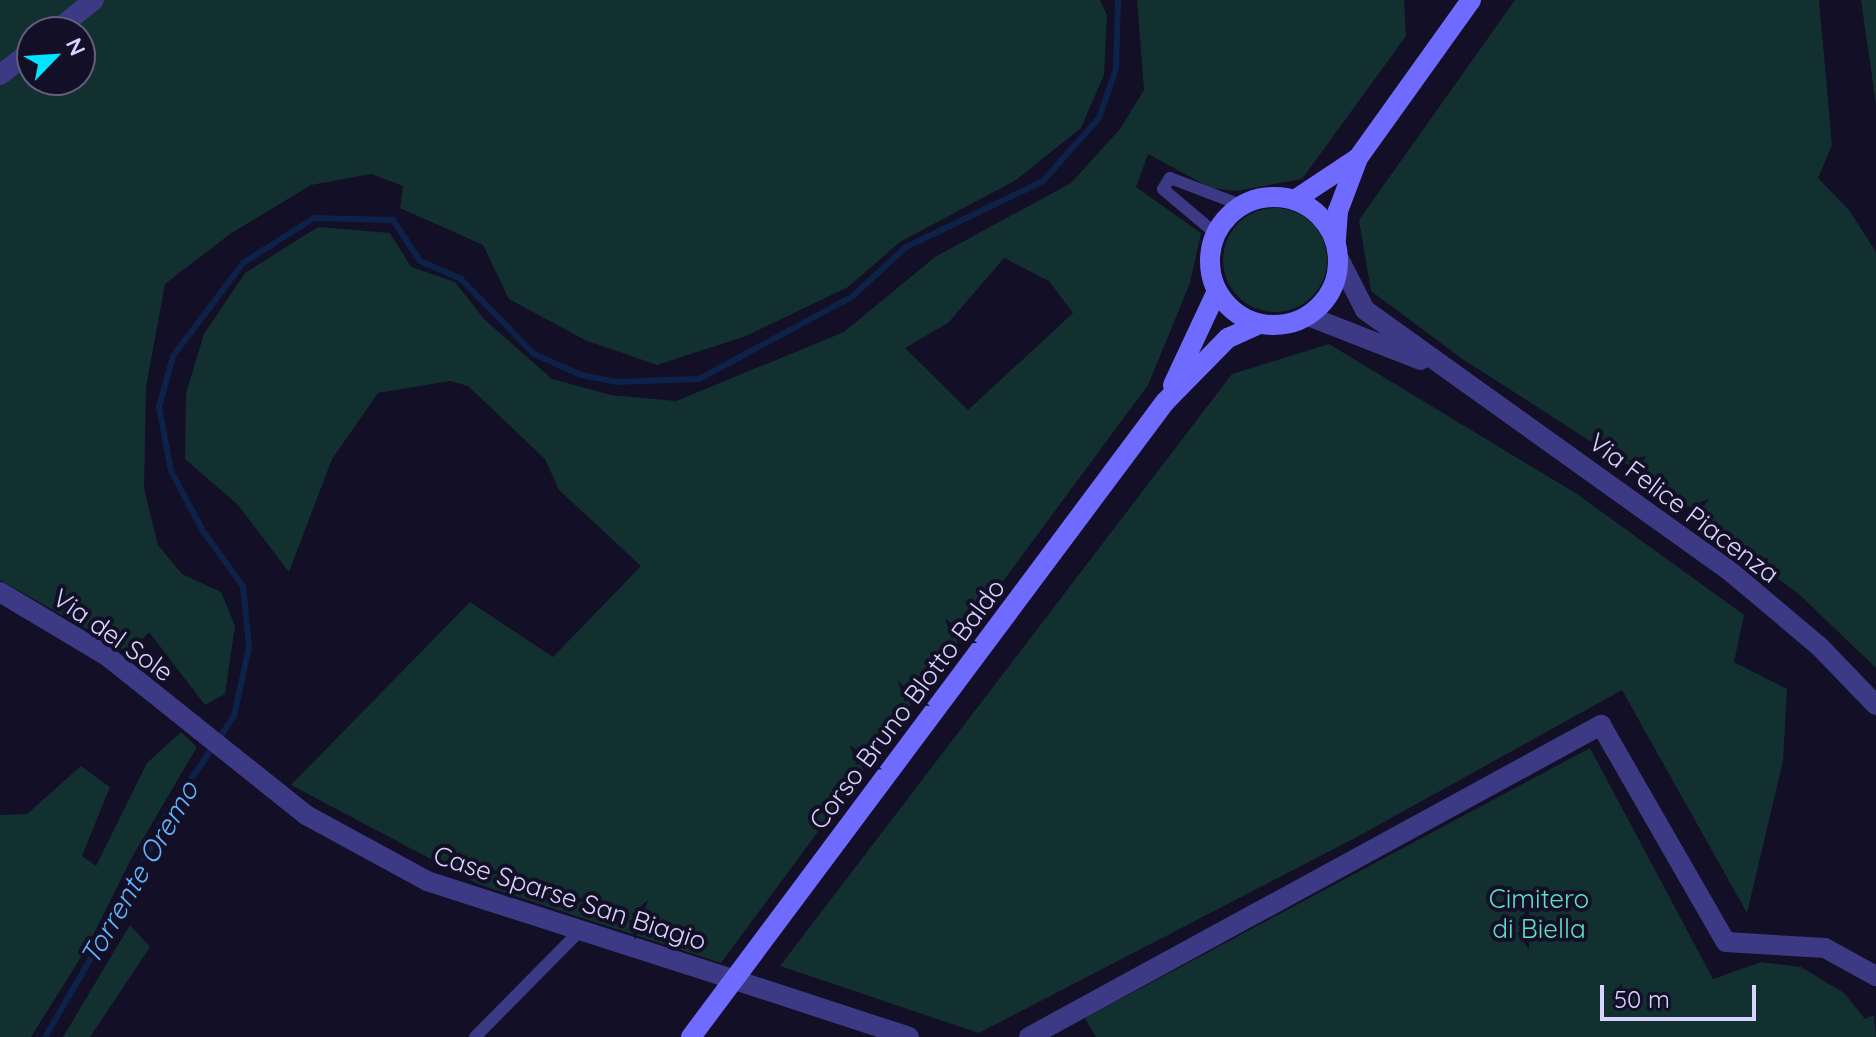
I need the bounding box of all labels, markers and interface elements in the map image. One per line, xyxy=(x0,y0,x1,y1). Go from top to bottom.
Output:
north arrow xyxy=(16,16,96,96)
text: N xyxy=(60,33,92,60)
street label: Via Felice Piacenza xyxy=(1583,426,1785,590)
street label: Corso Bruno Blotto Baldo xyxy=(803,573,1011,835)
street label: Via del Sole xyxy=(47,582,179,688)
water label: Torrente Oremo xyxy=(73,775,205,971)
street label: Case Sparse San Biagio xyxy=(430,839,710,957)
park label: Cimitero di Biella xyxy=(1489,883,1589,944)
scale bar xyxy=(1604,969,1760,1019)
text: 50 m xyxy=(1614,984,1670,1014)

